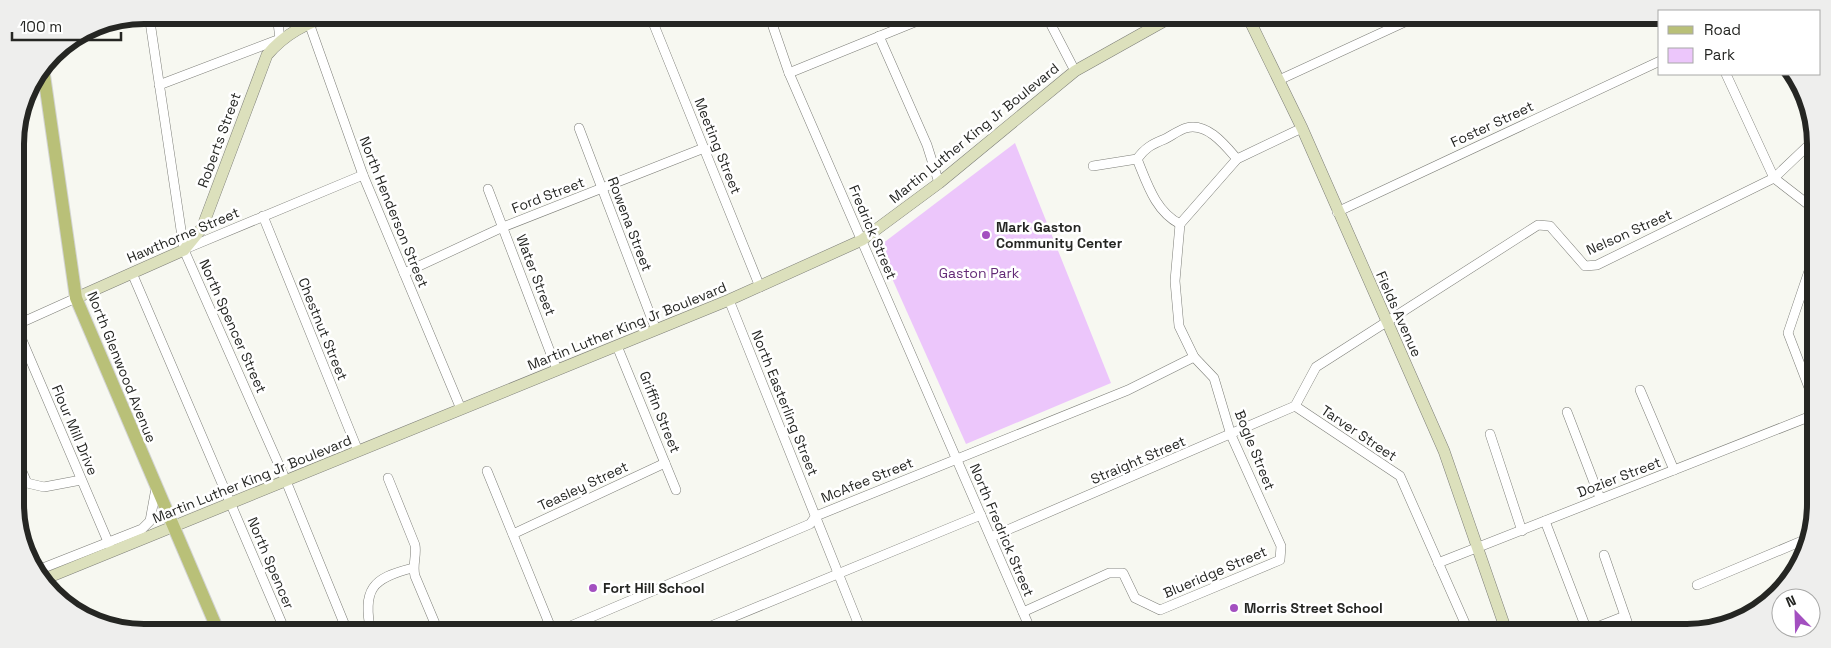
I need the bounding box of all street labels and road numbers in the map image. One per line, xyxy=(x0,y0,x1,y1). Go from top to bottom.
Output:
street label: Martin Luther King Jr Boulevard xyxy=(886,59,1062,207)
street label: Roberts Street xyxy=(193,90,245,190)
street label: Meeting Street xyxy=(691,95,745,197)
street label: Foster Street xyxy=(1448,97,1536,151)
street label: North Henderson Street xyxy=(355,134,433,290)
street label: Ford Street xyxy=(509,173,587,217)
street label: Rowena Street xyxy=(604,174,656,274)
street label: Fredrick Street xyxy=(845,182,901,282)
street label: Hawthorne Street xyxy=(124,203,242,267)
street label: Nelson Street xyxy=(1583,205,1675,259)
street label: Water Street xyxy=(512,232,560,318)
street label: North Spencer Street xyxy=(195,256,271,396)
street label: Fields Avenue xyxy=(1372,268,1426,360)
street label: Chestnut Street xyxy=(294,275,352,383)
street label: Martin Luther King Jr Boulevard xyxy=(525,278,729,374)
street label: North Glenwood Avenue xyxy=(83,289,161,445)
street label: North Easterling Street xyxy=(748,328,822,478)
street label: Griffin Street xyxy=(635,368,685,456)
street label: Flour Mill Drive xyxy=(48,382,102,478)
street label: Tarver Street xyxy=(1318,401,1400,465)
street label: Bogle Street xyxy=(1231,407,1279,493)
street label: Martin Luther King Jr Boulevard xyxy=(150,431,354,527)
street label: Straight Street xyxy=(1088,432,1188,488)
street label: McAfee Street xyxy=(818,453,916,507)
street label: Dozier Street xyxy=(1575,453,1663,501)
street label: Teasley Street xyxy=(535,457,631,515)
street label: North Fredrick Street xyxy=(966,461,1038,599)
street label: North Spencer xyxy=(244,514,298,612)
street label: Blueridge Street xyxy=(1160,542,1270,602)

